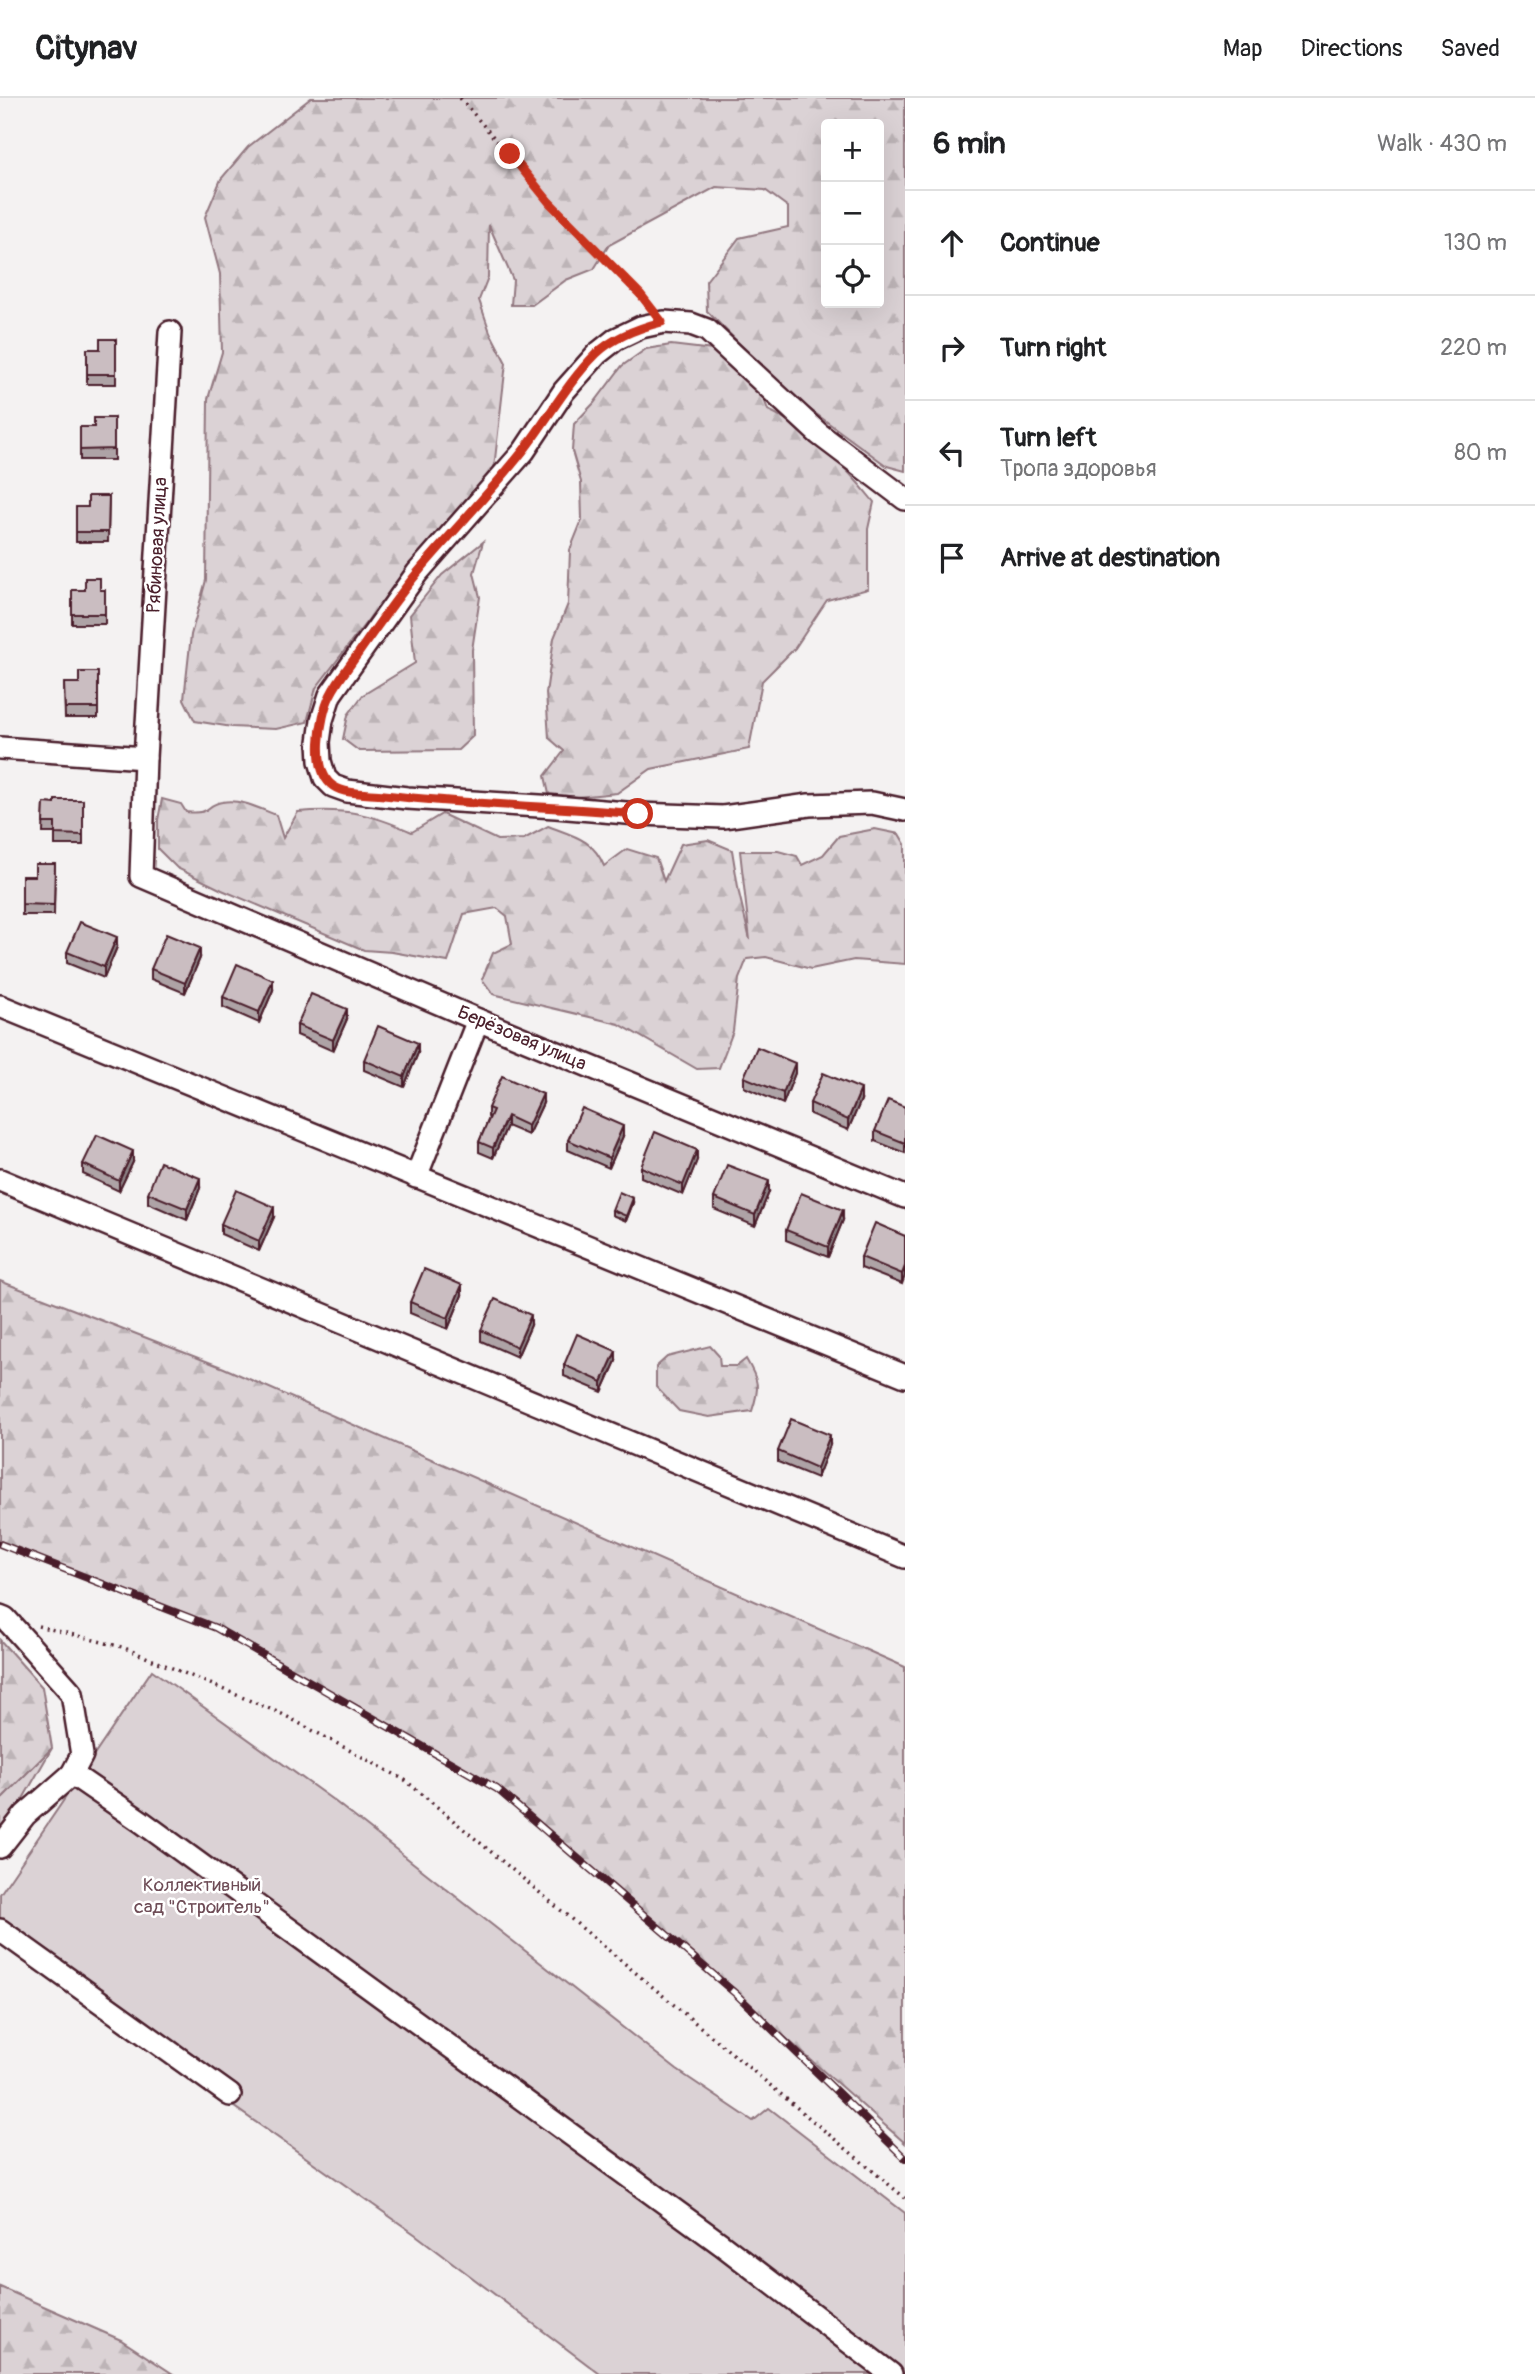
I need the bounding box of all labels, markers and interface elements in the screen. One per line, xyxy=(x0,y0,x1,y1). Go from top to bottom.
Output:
text: Citynav xyxy=(35,28,138,69)
text: Map xyxy=(1223,34,1263,63)
text: Directions xyxy=(1301,34,1402,63)
text: Saved xyxy=(1440,34,1500,63)
map controls xyxy=(821,119,884,308)
button: + xyxy=(821,119,884,182)
text: 6 min xyxy=(933,125,1006,162)
text: Walk · 430 m xyxy=(1377,129,1507,158)
route end xyxy=(494,138,525,169)
button: − xyxy=(821,182,884,245)
icon: ahead xyxy=(933,224,971,262)
text: Continue xyxy=(1000,227,1100,259)
text: 130 m xyxy=(1444,228,1507,257)
button: locate xyxy=(821,245,884,308)
icon: right xyxy=(933,329,971,367)
text: Turn right xyxy=(1000,332,1106,364)
text: 220 m xyxy=(1440,333,1507,362)
text: Turn left xyxy=(1000,422,1096,454)
icon: left xyxy=(933,434,971,472)
text: 80 m xyxy=(1454,438,1507,467)
text: Тропа здоровья xyxy=(1000,454,1157,483)
street label: Рябиновая улица xyxy=(141,476,173,614)
icon: arrive xyxy=(933,539,971,577)
text: Arrive at destination xyxy=(1000,542,1220,574)
route start xyxy=(622,798,653,829)
street label: Берёзовая улица xyxy=(454,1000,590,1076)
park label: Коллективный сад "Строитель" xyxy=(134,1873,270,1919)

